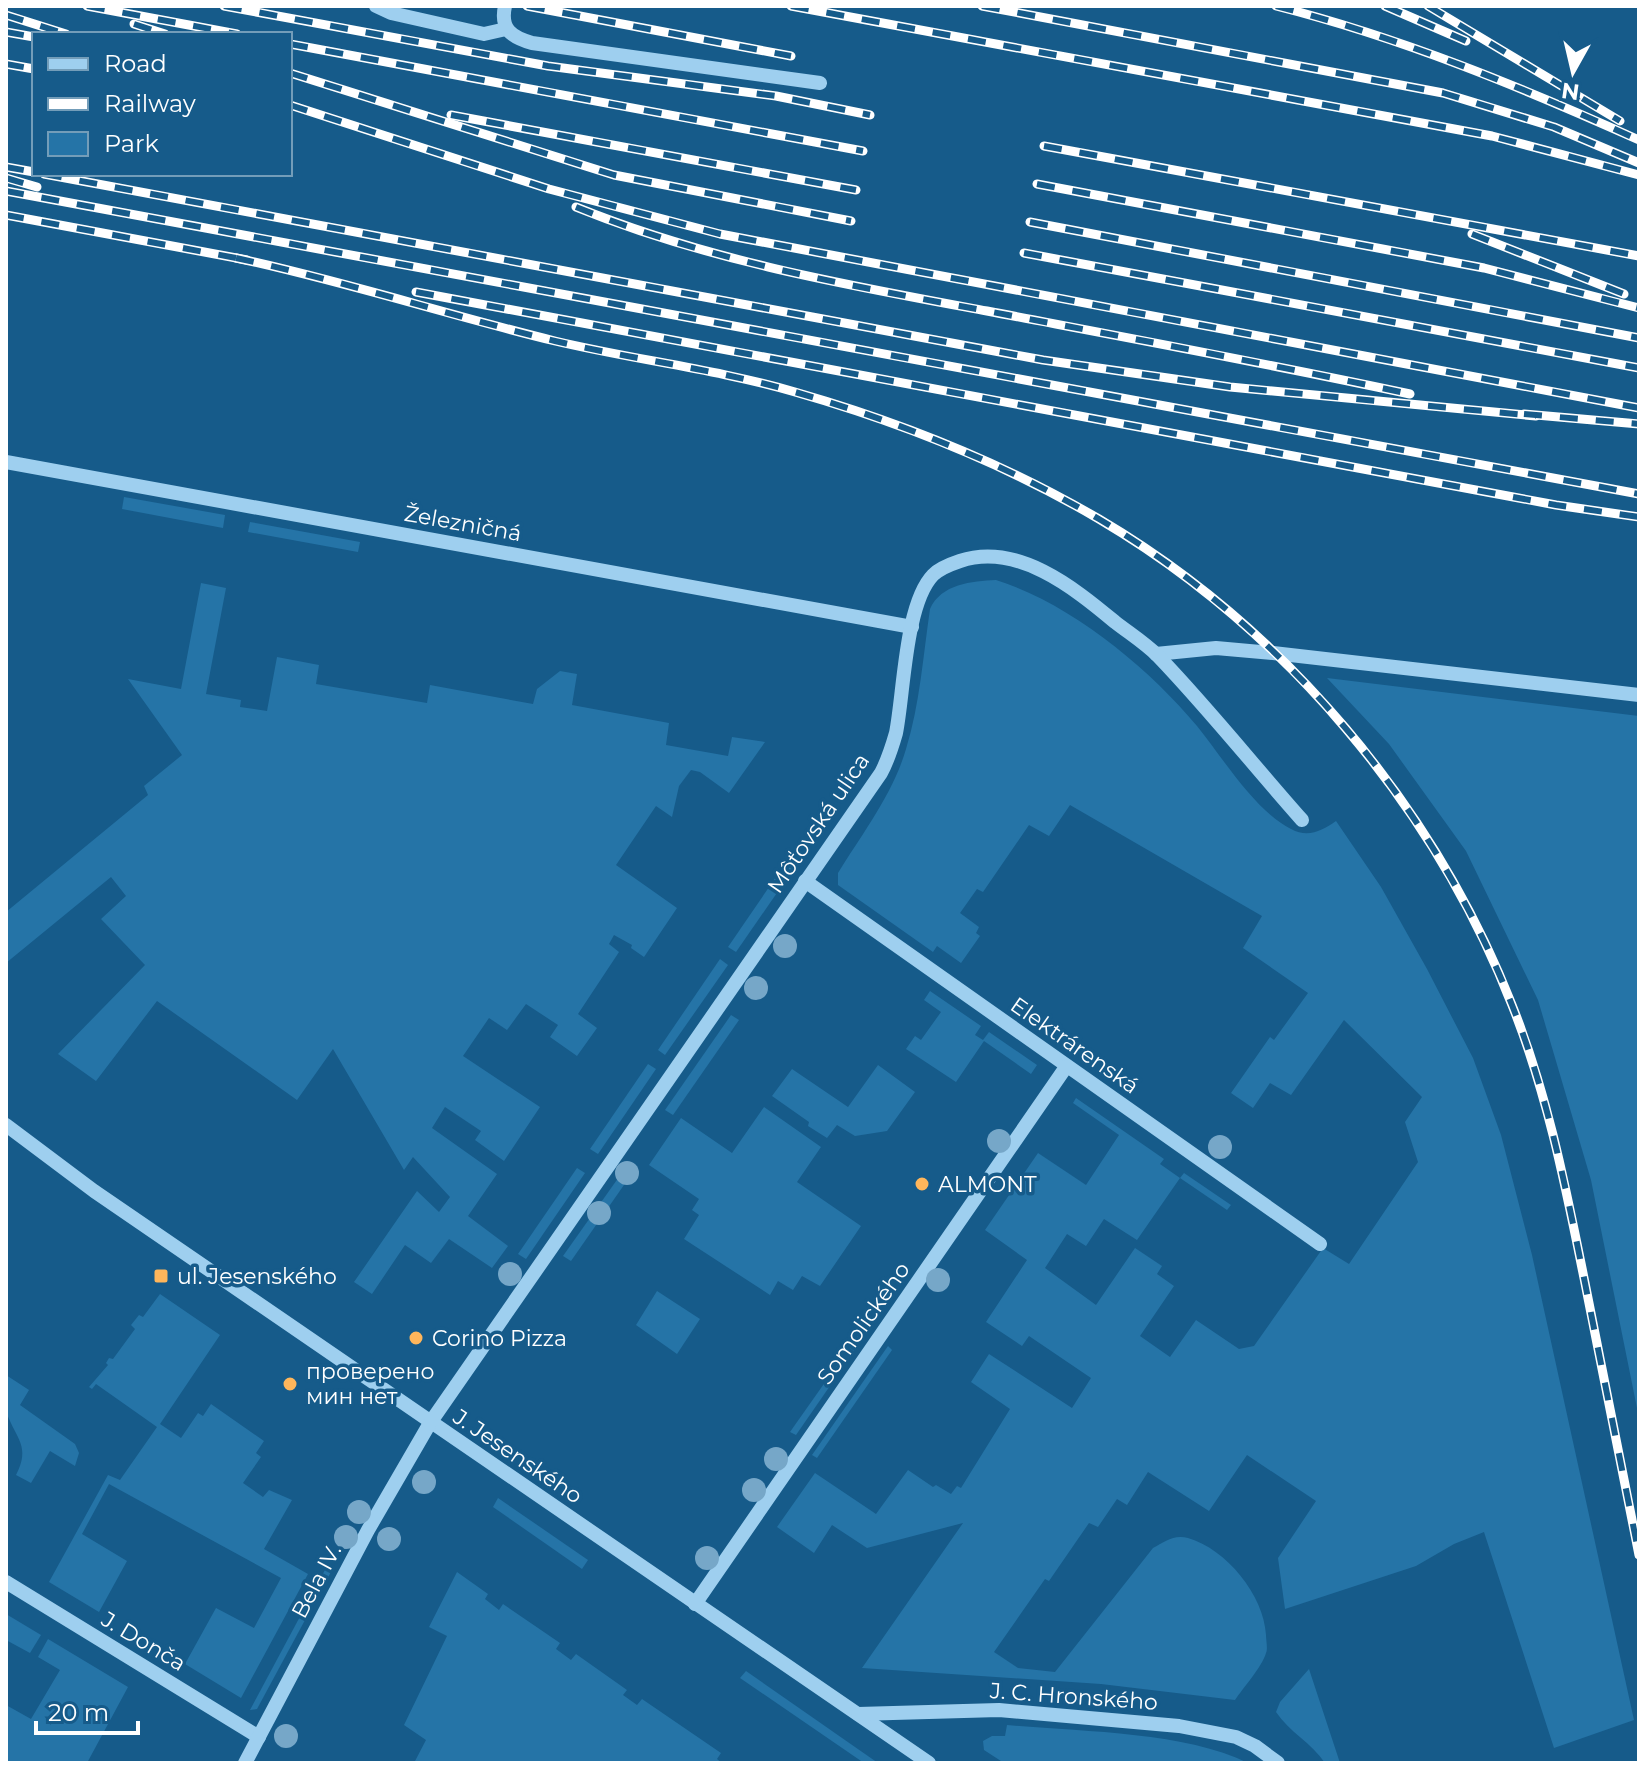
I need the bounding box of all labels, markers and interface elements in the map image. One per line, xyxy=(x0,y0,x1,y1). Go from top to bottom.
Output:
legend xyxy=(32,32,292,176)
north arrow xyxy=(1533,32,1613,112)
text: Road xyxy=(104,49,167,78)
text: N xyxy=(1560,77,1581,106)
text: Railway xyxy=(104,89,196,118)
text: Park xyxy=(104,129,159,158)
street label: Železničná xyxy=(402,500,524,547)
street label: Môťovská ulica xyxy=(762,748,875,898)
street label: Elektrárenská xyxy=(1005,991,1144,1100)
place label: ALMONT xyxy=(938,1171,1037,1198)
marker: ALMONT xyxy=(913,1175,931,1193)
street label: Somolického xyxy=(811,1257,916,1390)
place label: ul. Jesenského xyxy=(177,1263,337,1290)
marker: ul. Jesenského xyxy=(152,1267,170,1285)
place label: Corino Pizza xyxy=(432,1325,567,1352)
marker: Corino Pizza xyxy=(407,1329,425,1347)
place label: проверено мин нет xyxy=(306,1358,434,1410)
marker: проверено мин нет xyxy=(281,1375,299,1393)
street label: J. Jesenského xyxy=(447,1403,587,1510)
street label: Bela IV. xyxy=(286,1540,347,1623)
street label: J. Donča xyxy=(96,1605,191,1677)
street label: J. C. Hronského xyxy=(988,1677,1159,1716)
scale bar xyxy=(36,1685,138,1735)
text: 20 m xyxy=(48,1698,109,1727)

